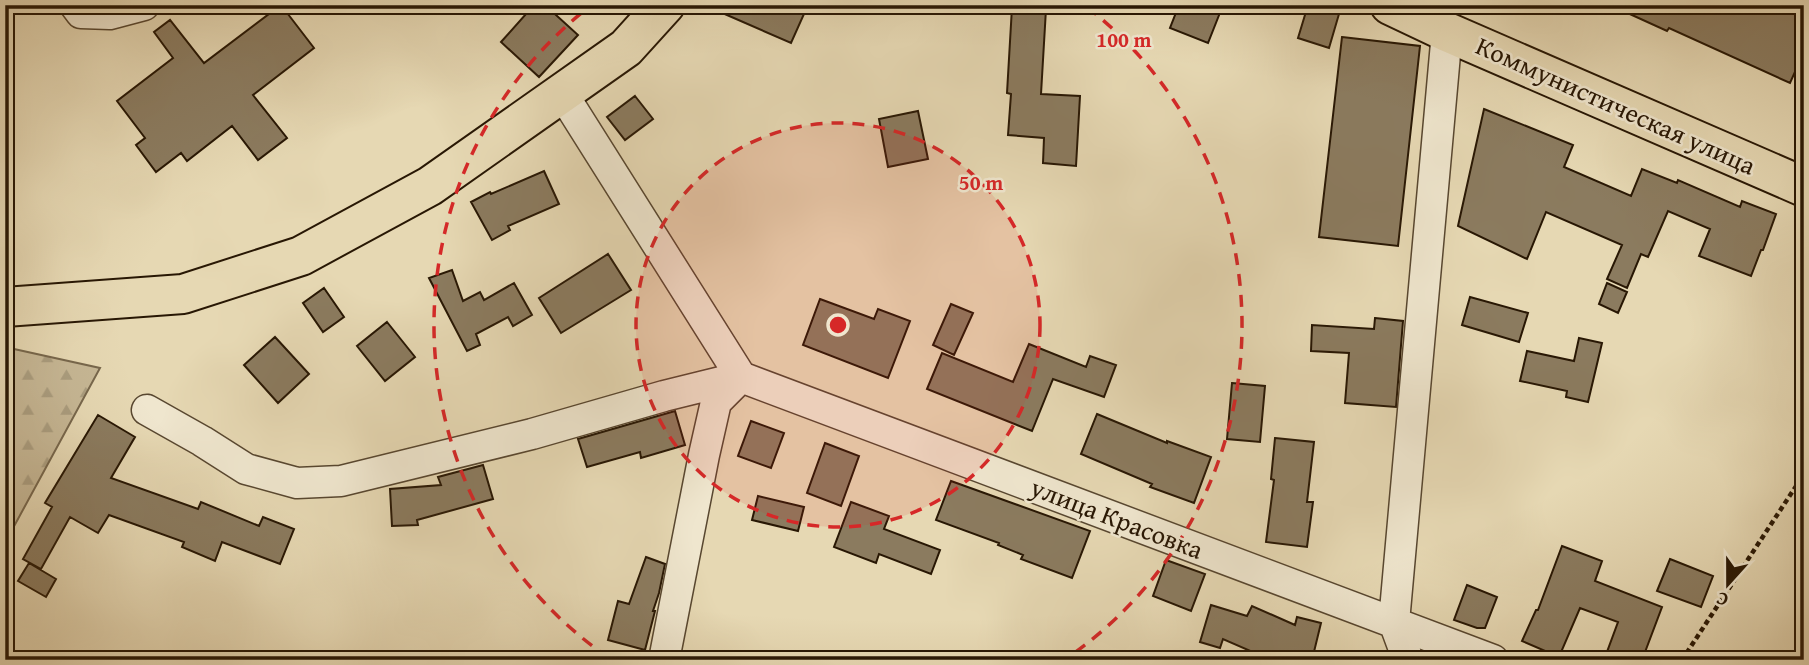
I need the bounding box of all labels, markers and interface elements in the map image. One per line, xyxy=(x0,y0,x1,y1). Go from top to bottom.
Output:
text: 100 m xyxy=(1096,24,1152,55)
street label: Коммунистическая улица xyxy=(1470,26,1763,185)
text: 50 m xyxy=(959,167,1003,198)
centre of rings xyxy=(826,313,850,337)
street label: улица Красовка xyxy=(1024,467,1209,569)
north arrow xyxy=(1694,550,1764,620)
text: С xyxy=(1712,585,1732,615)

